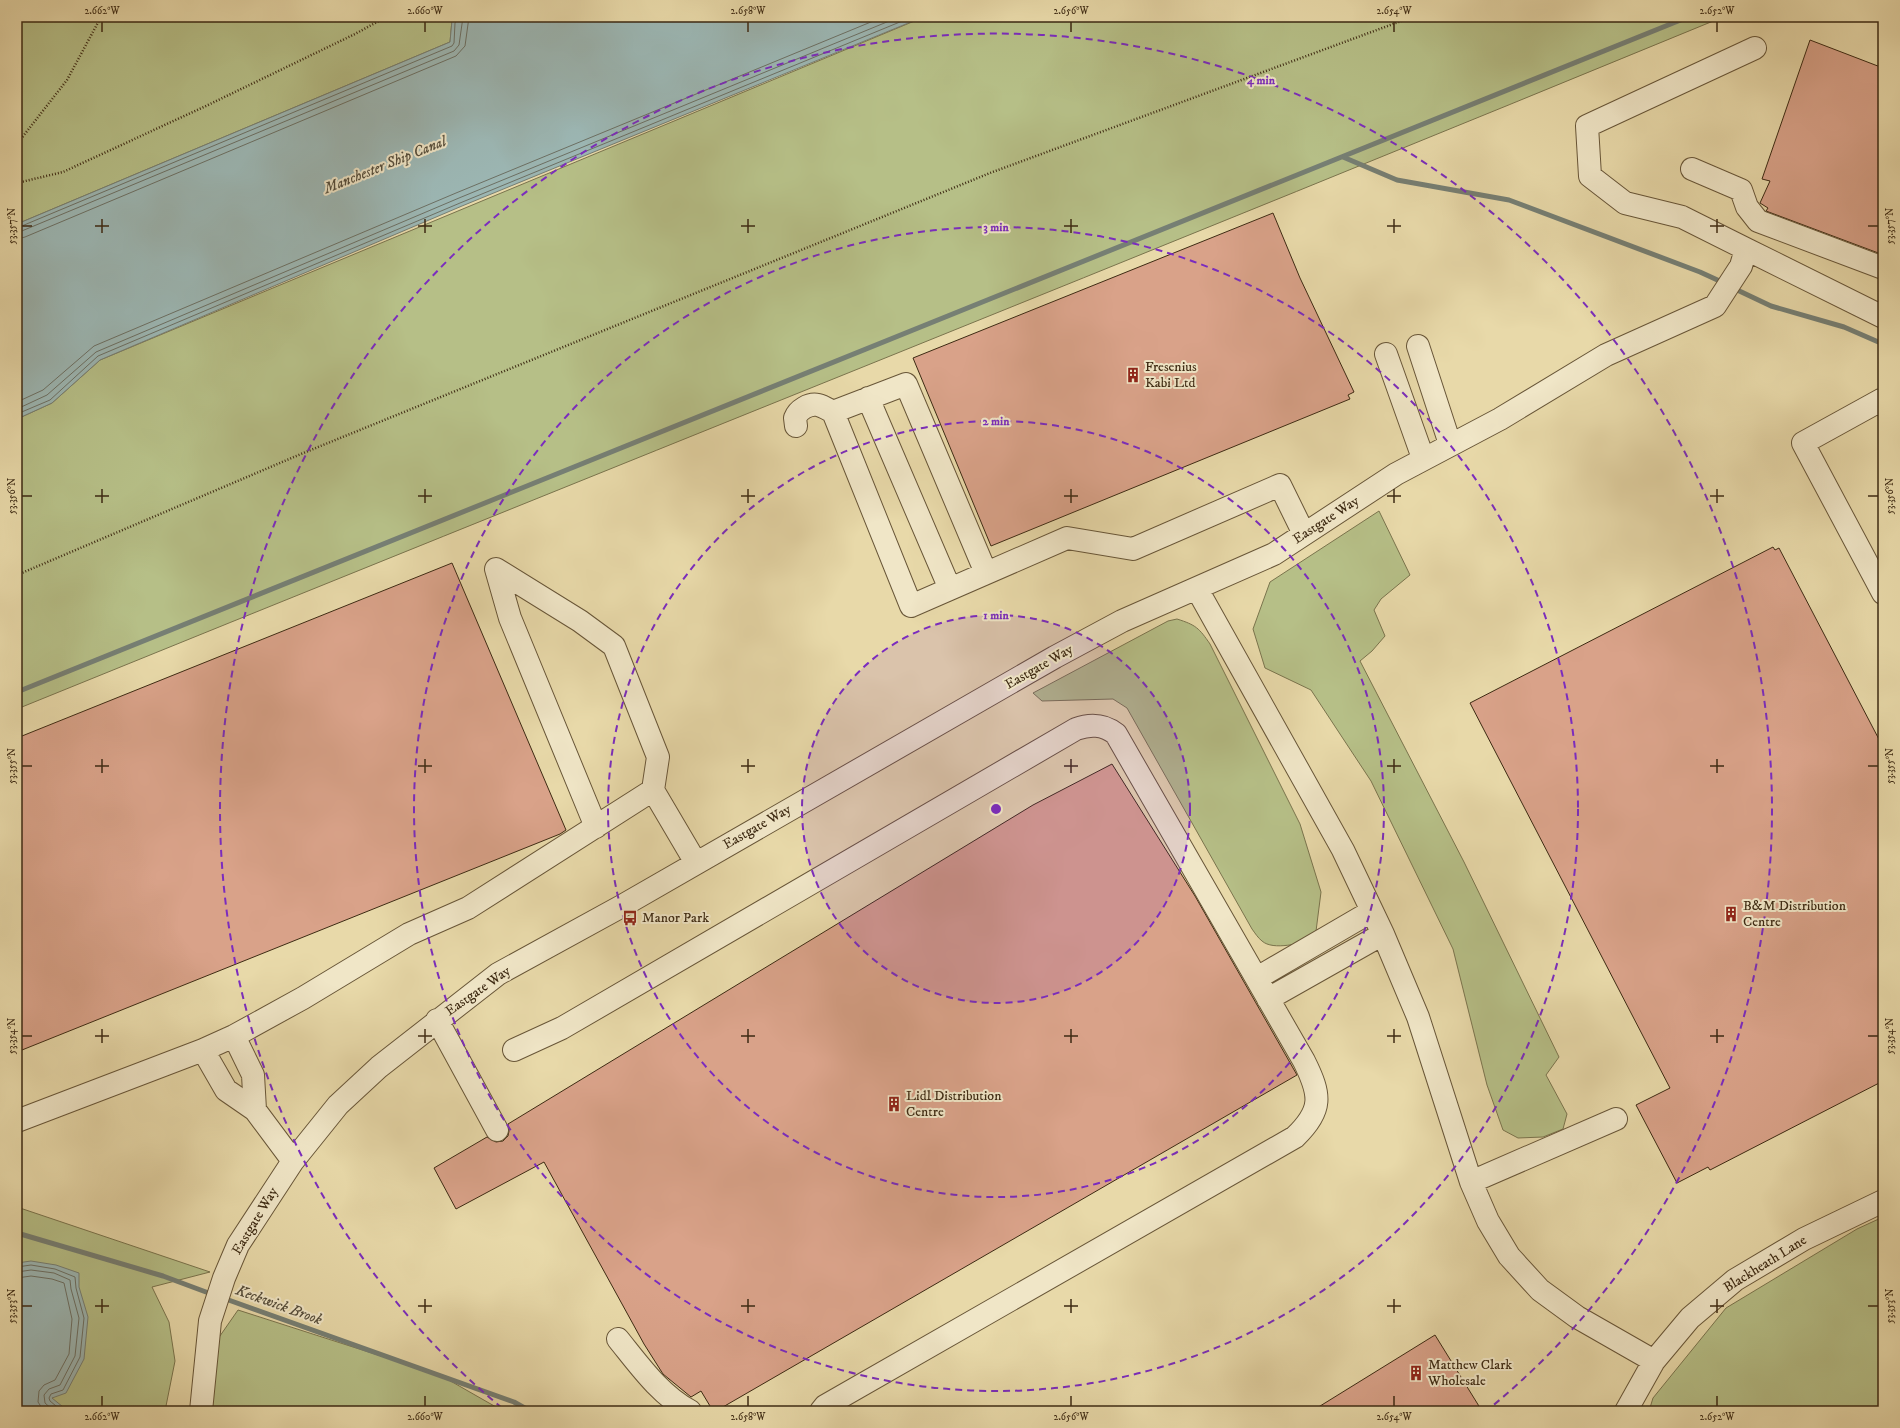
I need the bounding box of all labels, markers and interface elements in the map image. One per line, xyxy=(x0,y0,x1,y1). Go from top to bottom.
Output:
text: 2.662°W xyxy=(84,5,120,17)
text: 2.660°W xyxy=(407,5,444,17)
text: 2.658°W xyxy=(731,5,766,17)
text: 2.656°W xyxy=(1053,5,1089,17)
text: 2.654°W xyxy=(1376,5,1412,17)
text: 2.652°W xyxy=(1700,5,1735,17)
text: 4 min xyxy=(1246,73,1276,88)
water label: Manchester Ship Canal xyxy=(320,131,451,199)
text: 53.357°N xyxy=(6,208,18,244)
text: 53.357°N xyxy=(1884,208,1896,244)
text: 3 min xyxy=(983,220,1009,235)
place label: Fresenius Kabi Ltd xyxy=(1145,358,1197,392)
building icon: Fresenius Kabi Ltd xyxy=(1124,366,1142,384)
text: 2 min xyxy=(983,414,1010,429)
text: 53.356°N xyxy=(6,478,18,514)
text: 53.356°N xyxy=(1884,478,1896,514)
street label: Eastgate Way xyxy=(1289,492,1363,548)
text: 1 min xyxy=(983,608,1009,623)
street label: Eastgate Way xyxy=(1002,640,1077,694)
text: 53.355°N xyxy=(6,748,18,784)
text: 53.355°N xyxy=(1884,748,1896,784)
street label: Eastgate Way xyxy=(720,800,795,854)
centre of rings xyxy=(989,802,1003,816)
place label: B&M Distribution Centre xyxy=(1743,897,1847,931)
building icon: B&M Distribution Centre xyxy=(1722,905,1740,923)
bus stop icon: Manor Park xyxy=(621,909,639,927)
place label: Manor Park xyxy=(642,909,709,927)
street label: Eastgate Way xyxy=(442,962,514,1020)
text: 53.354°N xyxy=(6,1018,18,1054)
text: 53.354°N xyxy=(1884,1018,1896,1054)
place label: Lidl Distribution Centre xyxy=(906,1087,1002,1121)
building icon: Lidl Distribution Centre xyxy=(885,1095,903,1113)
street label: Eastgate Way xyxy=(228,1184,282,1258)
street label: Blackheath Lane xyxy=(1720,1231,1810,1297)
water label: Keckwick Brook xyxy=(232,1280,325,1330)
text: 53.353°N xyxy=(6,1289,18,1323)
text: 53.353°N xyxy=(1884,1289,1896,1323)
place label: Matthew Clark Wholesale xyxy=(1427,1356,1512,1390)
building icon: Matthew Clark Wholesale xyxy=(1407,1364,1425,1382)
text: 2.662°W xyxy=(84,1411,120,1423)
text: 2.660°W xyxy=(407,1411,444,1423)
text: 2.658°W xyxy=(731,1411,766,1423)
text: 2.656°W xyxy=(1053,1411,1089,1423)
text: 2.654°W xyxy=(1376,1411,1412,1423)
text: 2.652°W xyxy=(1700,1411,1735,1423)

